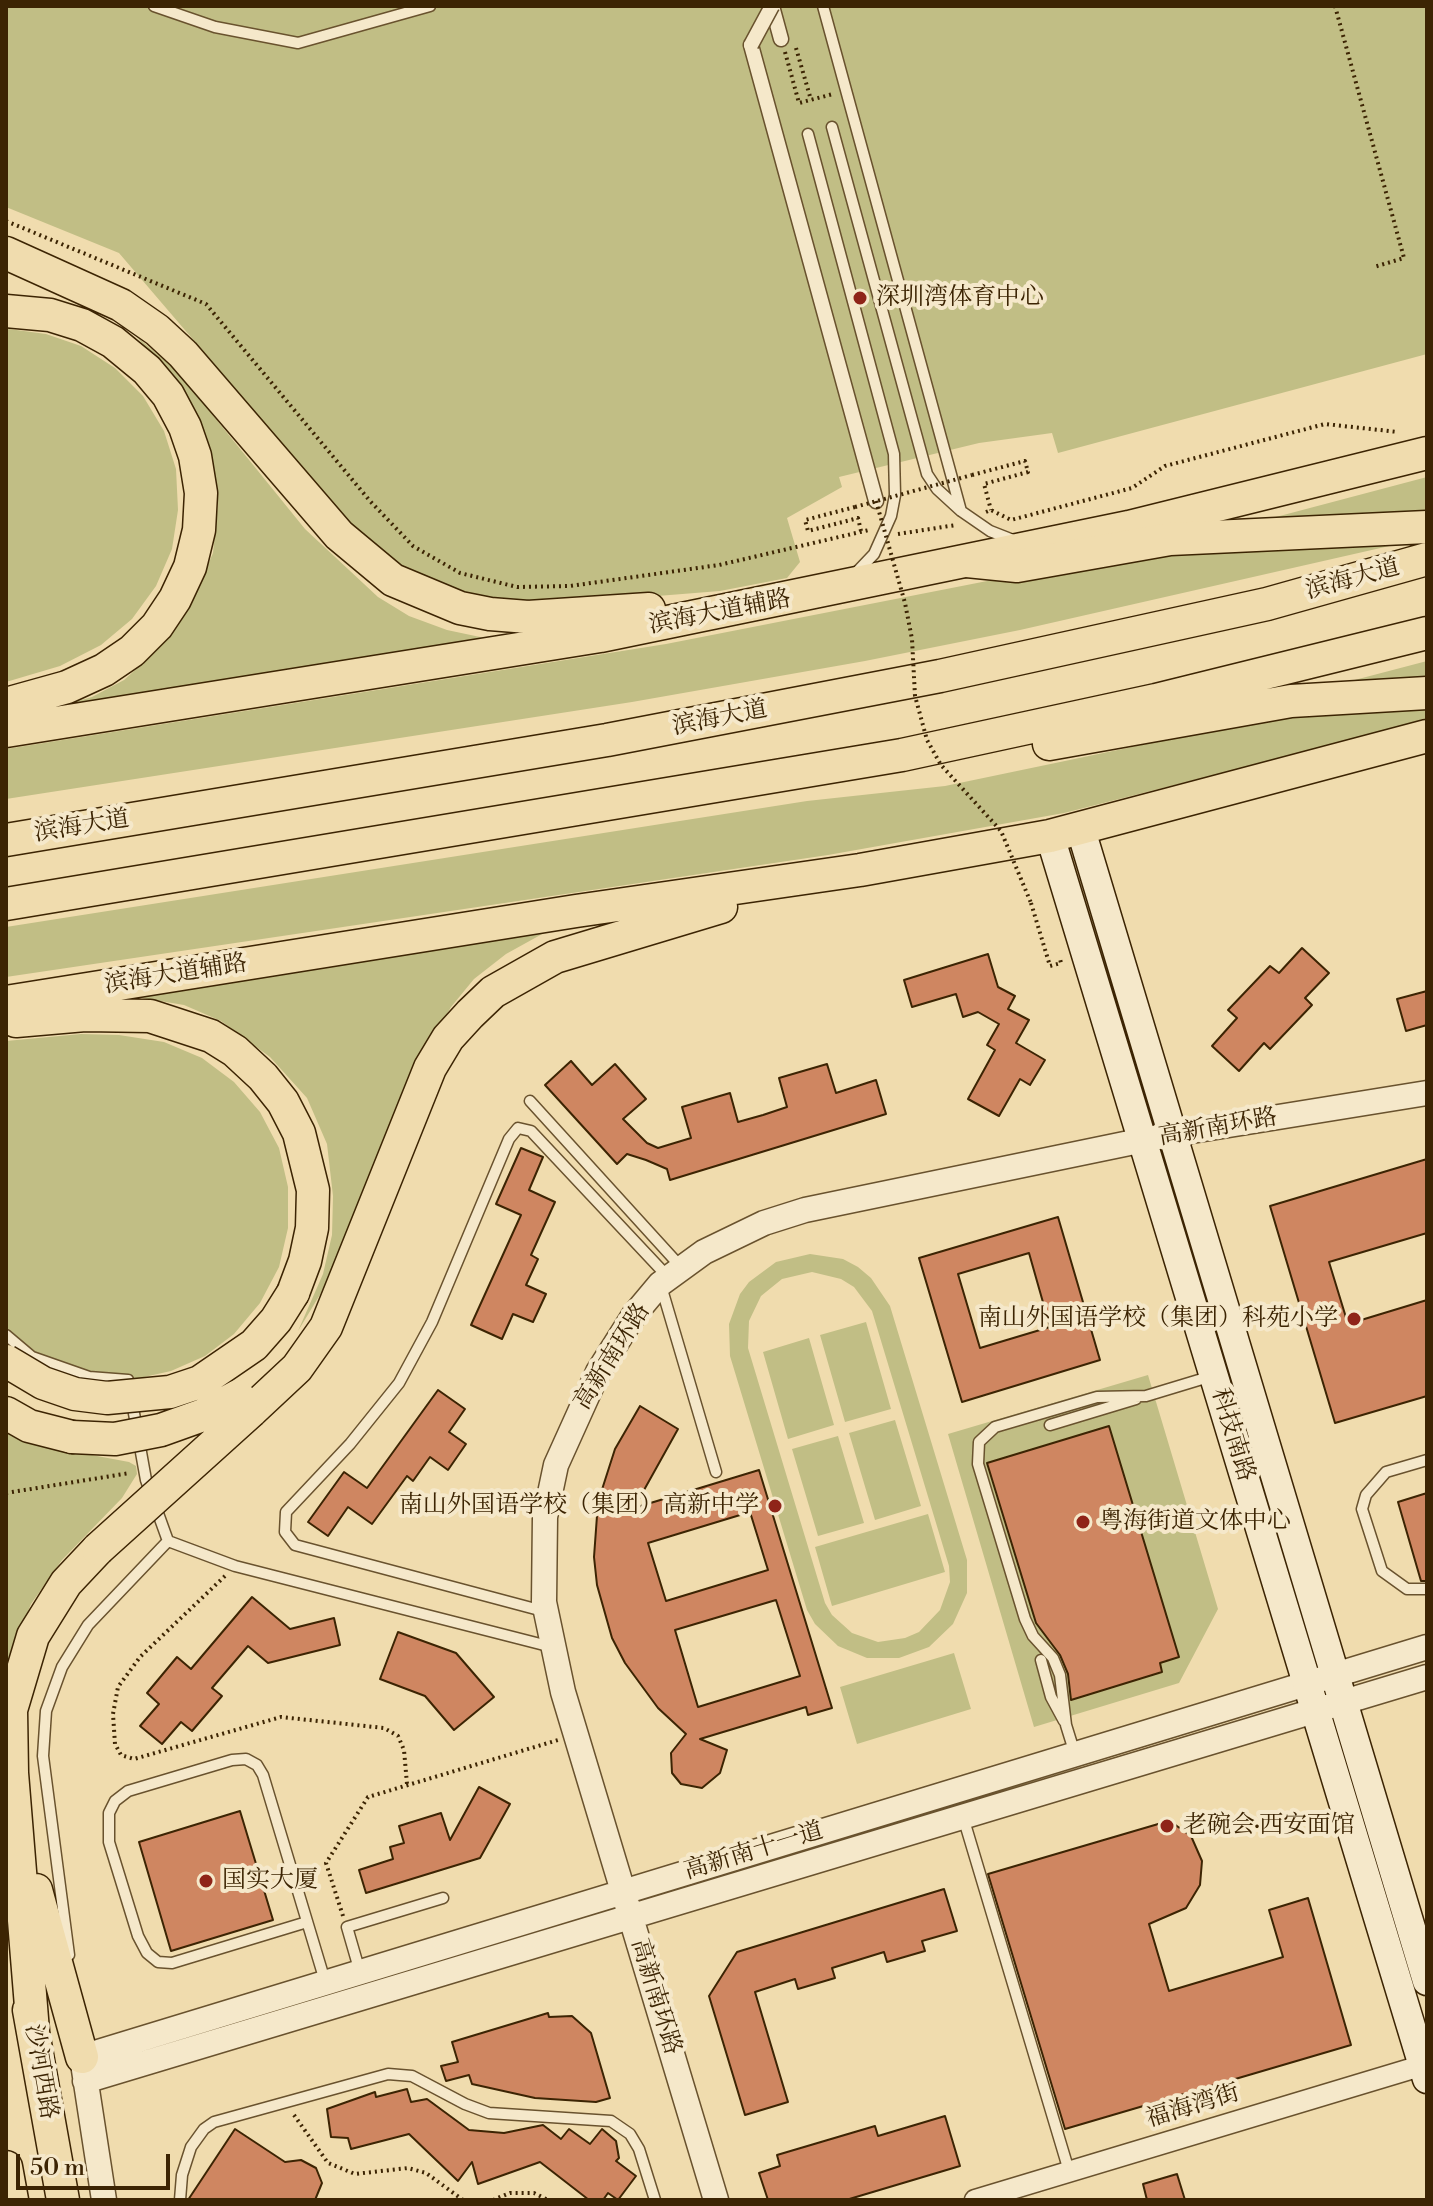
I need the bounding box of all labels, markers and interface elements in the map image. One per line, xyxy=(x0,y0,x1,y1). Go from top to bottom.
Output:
place label: 深圳湾体育中心 xyxy=(876,284,1044,312)
marker: 深圳湾体育中心 xyxy=(851,289,869,307)
street label: 滨海大道 xyxy=(1303,554,1403,606)
street label: 滨海大道辅路 xyxy=(647,585,793,641)
street label: 滨海大道 xyxy=(670,696,770,742)
street label: 滨海大道 xyxy=(32,805,132,849)
street label: 滨海大道辅路 xyxy=(103,950,249,1000)
street label: 高新南环路 xyxy=(1156,1103,1280,1153)
street label: 高新南环路 xyxy=(569,1298,657,1416)
place label: 南山外国语学校（集团）科苑小学 xyxy=(978,1305,1338,1333)
marker: 南山外国语学校（集团）科苑小学 xyxy=(1345,1310,1363,1328)
street label: 科技南路 xyxy=(1204,1385,1260,1485)
place label: 南山外国语学校（集团）高新中学 xyxy=(399,1492,759,1520)
marker: 南山外国语学校（集团）高新中学 xyxy=(766,1497,784,1515)
place label: 粤海街道文体中心 xyxy=(1099,1508,1291,1536)
marker: 粤海街道文体中心 xyxy=(1074,1513,1092,1531)
place label: 老碗会·西安面馆 xyxy=(1183,1812,1355,1840)
street label: 高新南十一道 xyxy=(681,1817,827,1887)
marker: 老碗会·西安面馆 xyxy=(1158,1817,1176,1835)
place label: 国实大厦 xyxy=(222,1867,318,1895)
marker: 国实大厦 xyxy=(197,1872,215,1890)
street label: 高新南环路 xyxy=(624,1935,686,2059)
street label: 沙河西路 xyxy=(17,2022,63,2122)
street label: 福海湾街 xyxy=(1143,2079,1243,2135)
scale bar xyxy=(20,2138,174,2188)
text: 50 m xyxy=(30,2153,85,2183)

